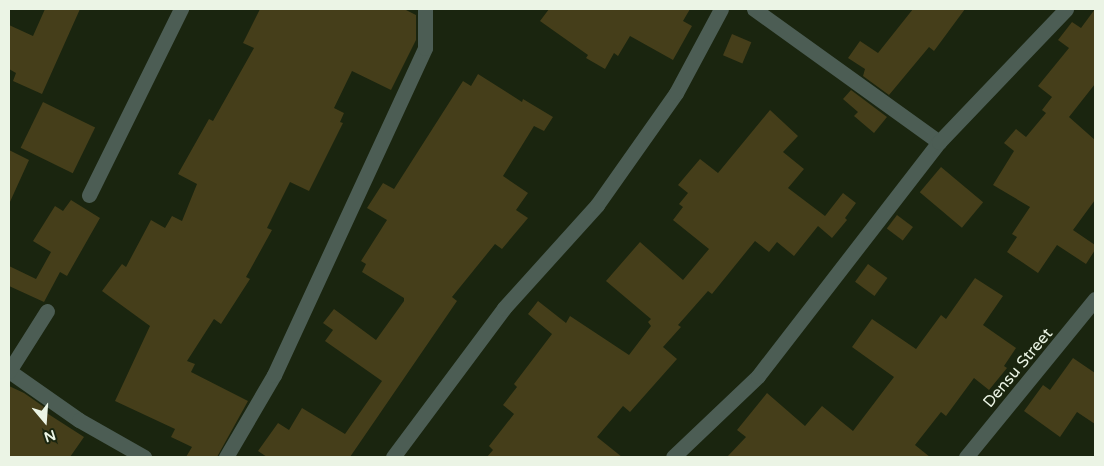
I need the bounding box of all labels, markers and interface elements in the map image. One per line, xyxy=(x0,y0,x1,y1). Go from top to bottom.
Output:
street label: Densu Street xyxy=(979,324,1057,412)
north arrow xyxy=(20,396,70,446)
text: N xyxy=(42,426,58,446)

